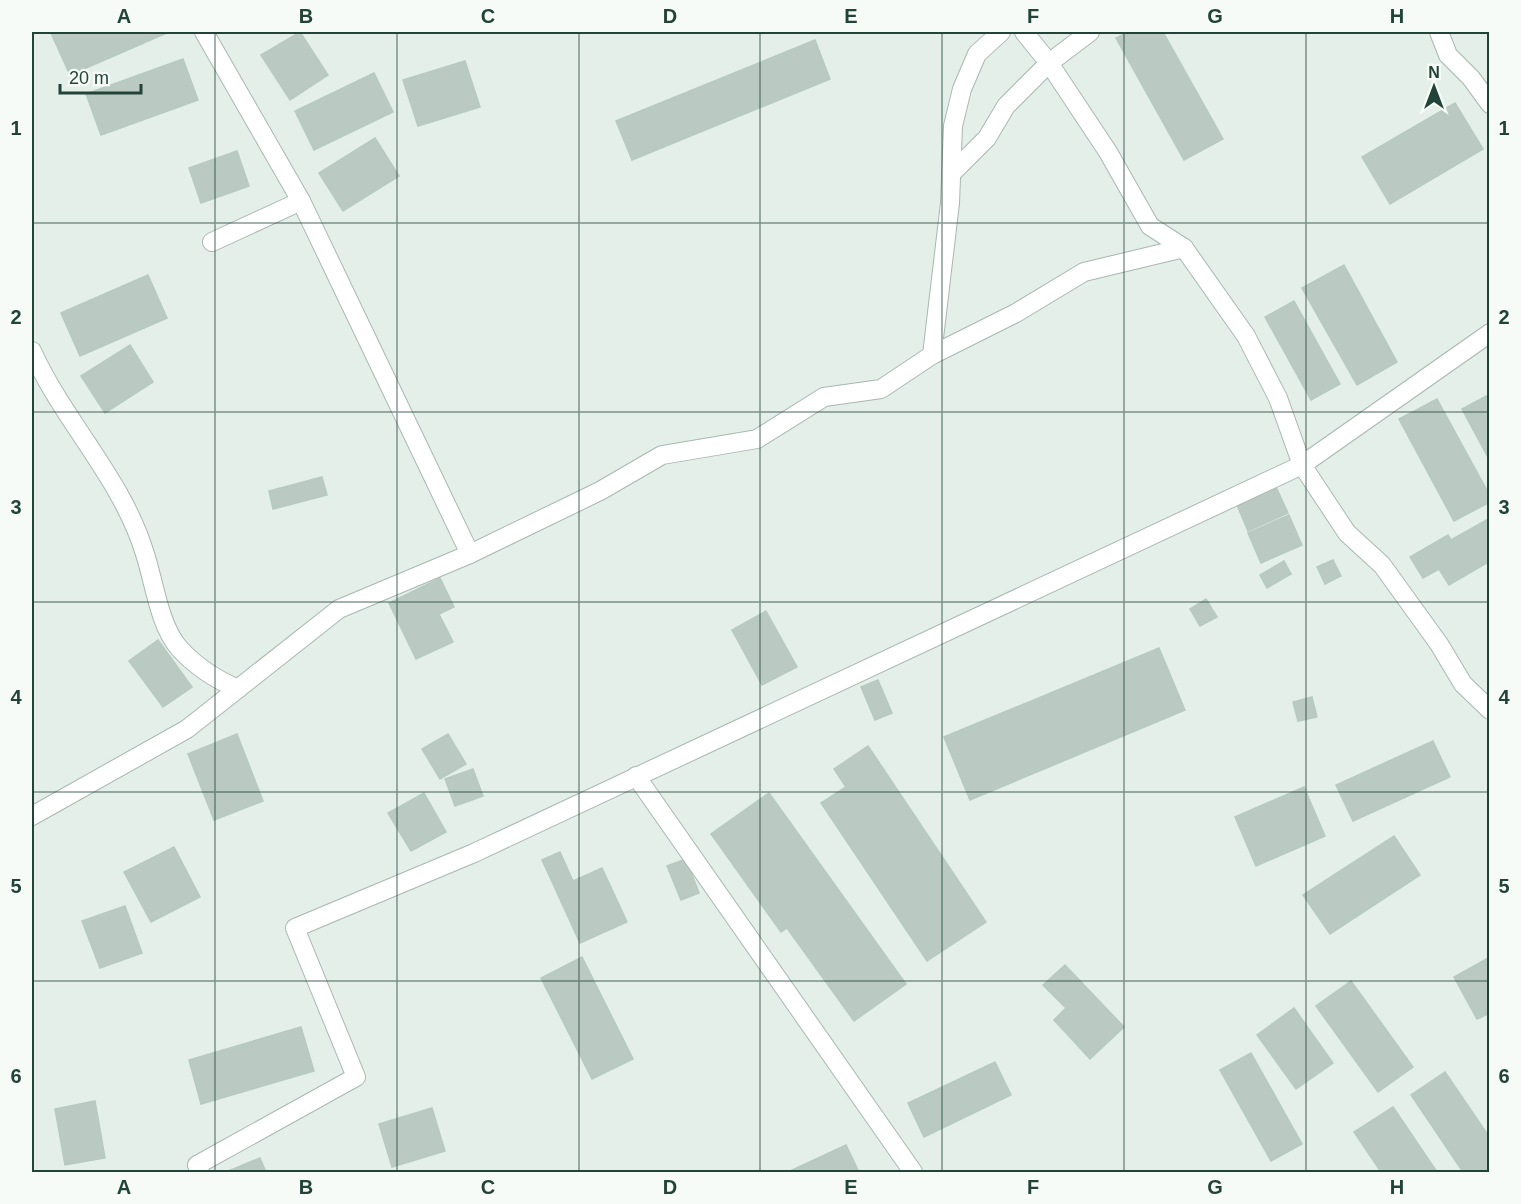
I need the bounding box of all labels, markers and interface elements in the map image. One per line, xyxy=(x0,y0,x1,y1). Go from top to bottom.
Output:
text: A xyxy=(117,5,131,27)
text: B xyxy=(299,5,313,27)
text: C xyxy=(481,5,495,27)
text: D xyxy=(663,5,677,27)
text: E xyxy=(844,5,858,27)
text: F xyxy=(1027,5,1039,27)
text: G xyxy=(1207,5,1223,27)
text: H xyxy=(1390,5,1404,27)
scale bar xyxy=(60,57,141,95)
north arrow xyxy=(1404,57,1464,117)
text: N xyxy=(1428,64,1440,81)
text: 20 m xyxy=(69,68,109,88)
text: 1 xyxy=(10,117,22,139)
text: 1 xyxy=(1498,117,1510,139)
text: 2 xyxy=(10,306,22,328)
text: 2 xyxy=(1498,306,1510,328)
text: 3 xyxy=(10,496,22,518)
text: 3 xyxy=(1498,496,1510,518)
text: 4 xyxy=(10,686,22,708)
text: 4 xyxy=(1498,686,1510,708)
text: 5 xyxy=(10,875,22,897)
text: 5 xyxy=(1498,875,1510,897)
text: 6 xyxy=(10,1065,22,1087)
text: 6 xyxy=(1498,1065,1510,1087)
text: A xyxy=(117,1176,131,1198)
text: B xyxy=(299,1176,313,1198)
text: C xyxy=(481,1176,495,1198)
text: D xyxy=(663,1176,677,1198)
text: E xyxy=(844,1176,858,1198)
text: F xyxy=(1027,1176,1039,1198)
text: G xyxy=(1207,1176,1223,1198)
text: H xyxy=(1390,1176,1404,1198)

